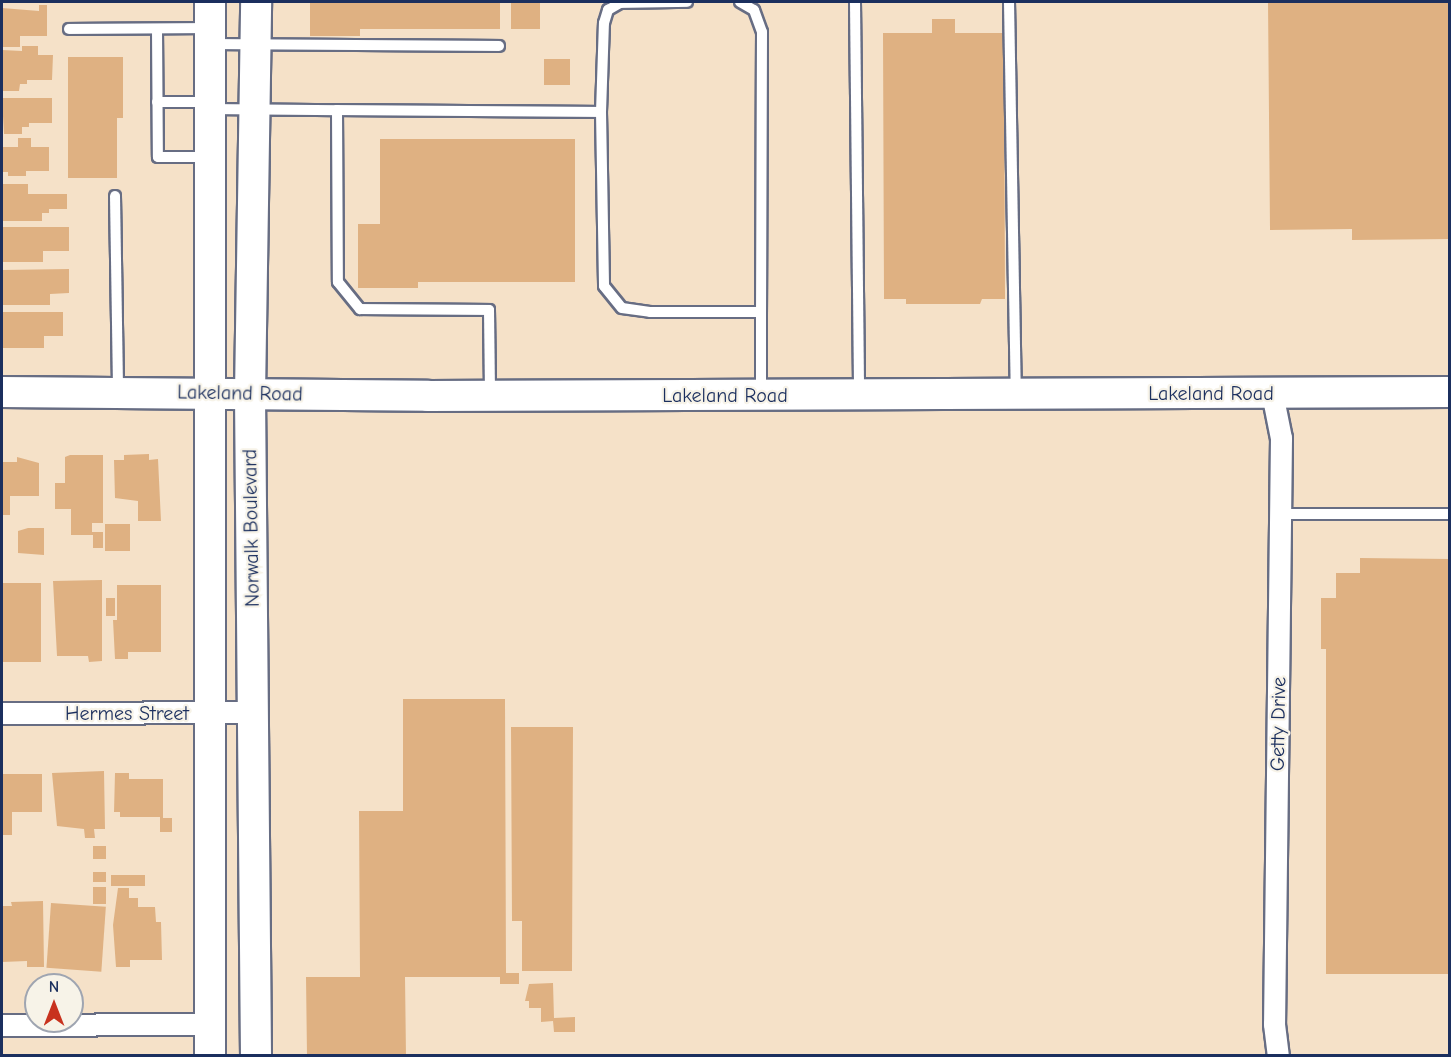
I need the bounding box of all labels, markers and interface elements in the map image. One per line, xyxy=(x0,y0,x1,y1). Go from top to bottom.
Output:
street label: Lakeland Road xyxy=(177,380,303,406)
street label: Lakeland Road xyxy=(1148,381,1274,405)
street label: Lakeland Road xyxy=(662,383,788,407)
street label: Norwalk Boulevard xyxy=(238,449,264,607)
street label: Getty Drive xyxy=(1265,677,1291,771)
street label: Hermes Street xyxy=(65,701,189,725)
north arrow xyxy=(24,973,84,1033)
text: N xyxy=(49,978,59,996)

